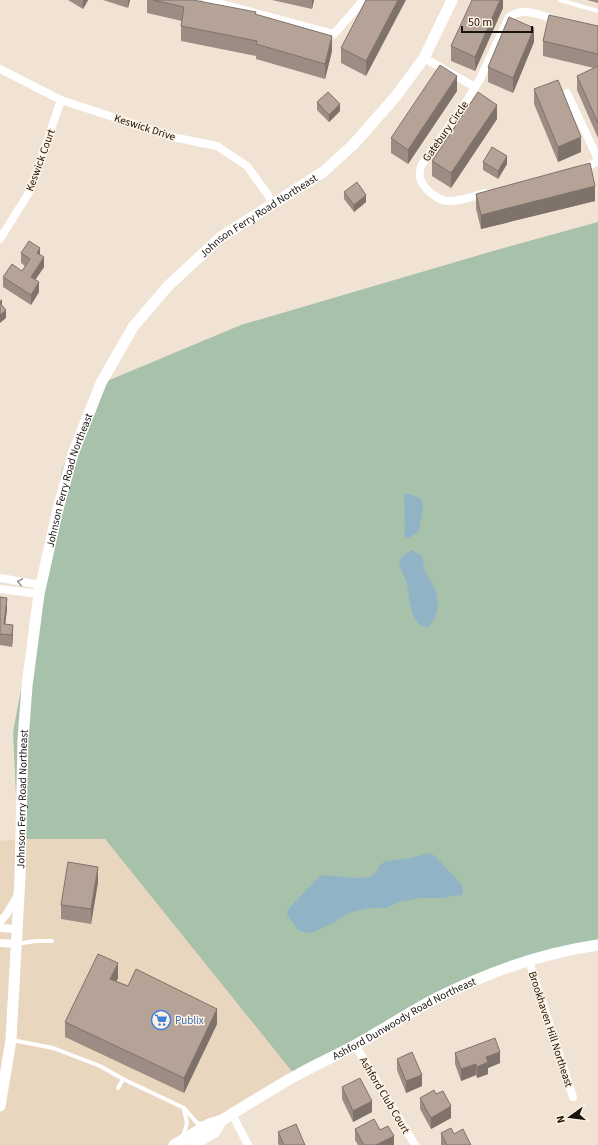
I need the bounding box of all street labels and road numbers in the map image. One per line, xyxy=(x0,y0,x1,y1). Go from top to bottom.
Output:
street label: Gatebury Circle xyxy=(419,98,472,165)
street label: Keswick Drive xyxy=(112,111,178,145)
street label: Keswick Court xyxy=(22,127,59,193)
street label: Johnson Ferry Road Northeast xyxy=(196,170,321,261)
street label: Johnson Ferry Road Northeast xyxy=(43,411,97,549)
street label: Johnson Ferry Road Northeast xyxy=(13,729,32,869)
street label: Brookhaven Hill Northeast xyxy=(525,969,576,1089)
street label: Ashford Dunwoody Road Northeast xyxy=(330,974,478,1064)
street label: Ashford Club Court xyxy=(356,1054,414,1137)

